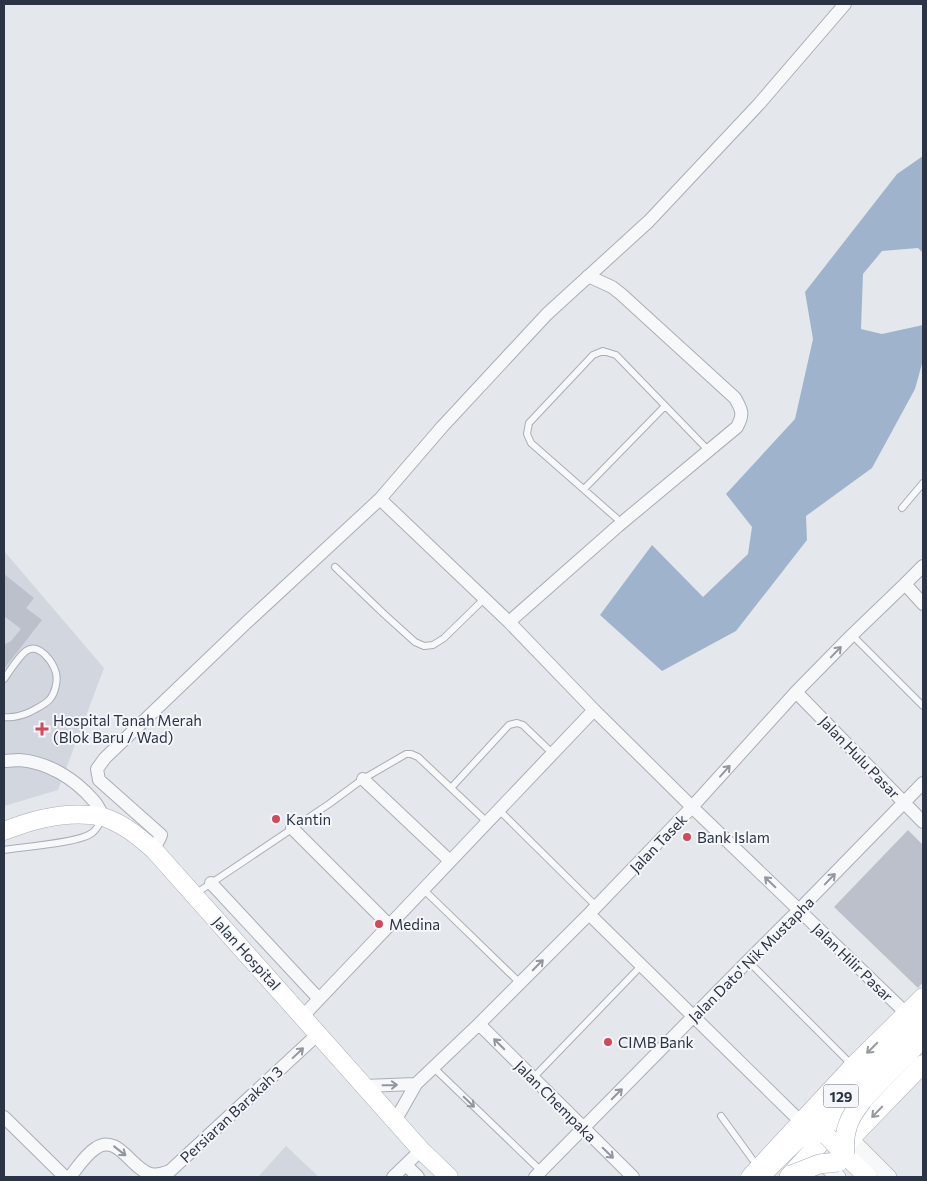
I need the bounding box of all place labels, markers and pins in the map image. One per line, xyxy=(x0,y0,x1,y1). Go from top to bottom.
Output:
place label: Hospital Tanah Merah (Blok Baru / Wad) xyxy=(53,711,202,746)
marker: Hospital Tanah Merah (Blok Baru / Wad) xyxy=(35,722,49,736)
place label: Kantin xyxy=(286,810,331,828)
marker: Kantin xyxy=(270,813,282,825)
place label: Bank Islam xyxy=(697,828,770,846)
marker: Bank Islam xyxy=(681,831,693,843)
place label: Medina xyxy=(389,915,440,933)
marker: Medina xyxy=(373,918,385,930)
place label: CIMB Bank xyxy=(618,1033,694,1051)
marker: CIMB Bank xyxy=(602,1036,614,1048)

